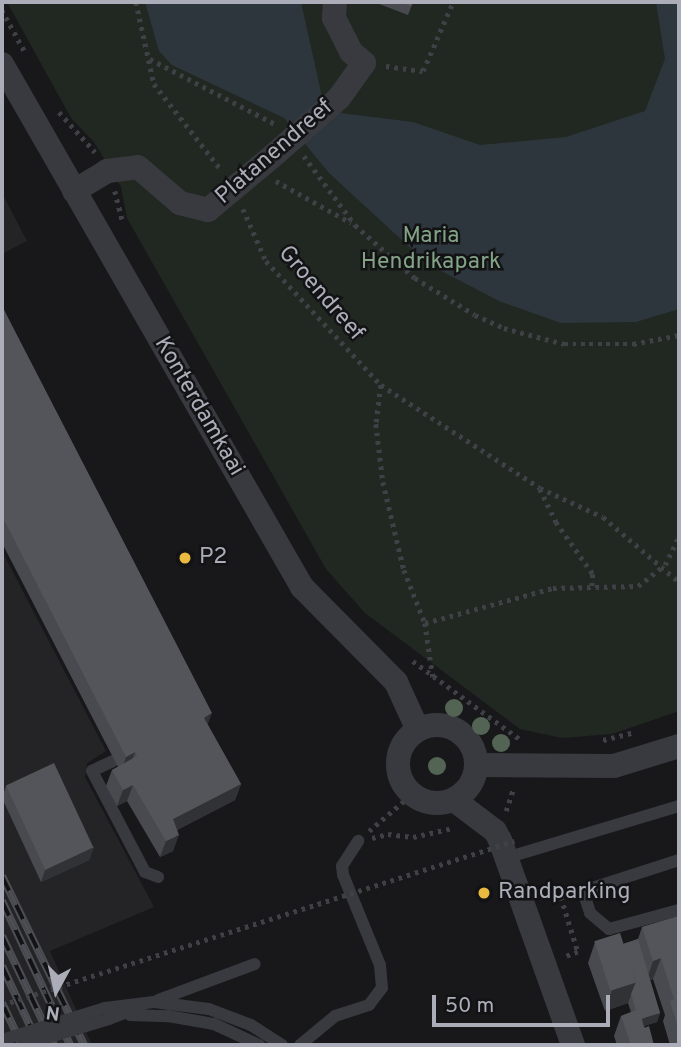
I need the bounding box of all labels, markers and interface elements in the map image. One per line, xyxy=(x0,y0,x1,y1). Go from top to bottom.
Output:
street label: Platanendreef xyxy=(211,95,339,211)
park label: Maria Hendrikapark xyxy=(361,223,501,277)
street label: Groendreef xyxy=(271,241,369,347)
street label: Konterdamkaai xyxy=(147,333,249,481)
place label: P2 xyxy=(199,544,227,572)
marker: P2 xyxy=(177,550,193,566)
place label: Randparking xyxy=(498,879,631,907)
marker: Randparking xyxy=(476,885,492,901)
north arrow xyxy=(21,956,91,1026)
scale bar xyxy=(436,981,614,1025)
text: 50 m xyxy=(445,993,494,1020)
text: N xyxy=(45,999,62,1025)

